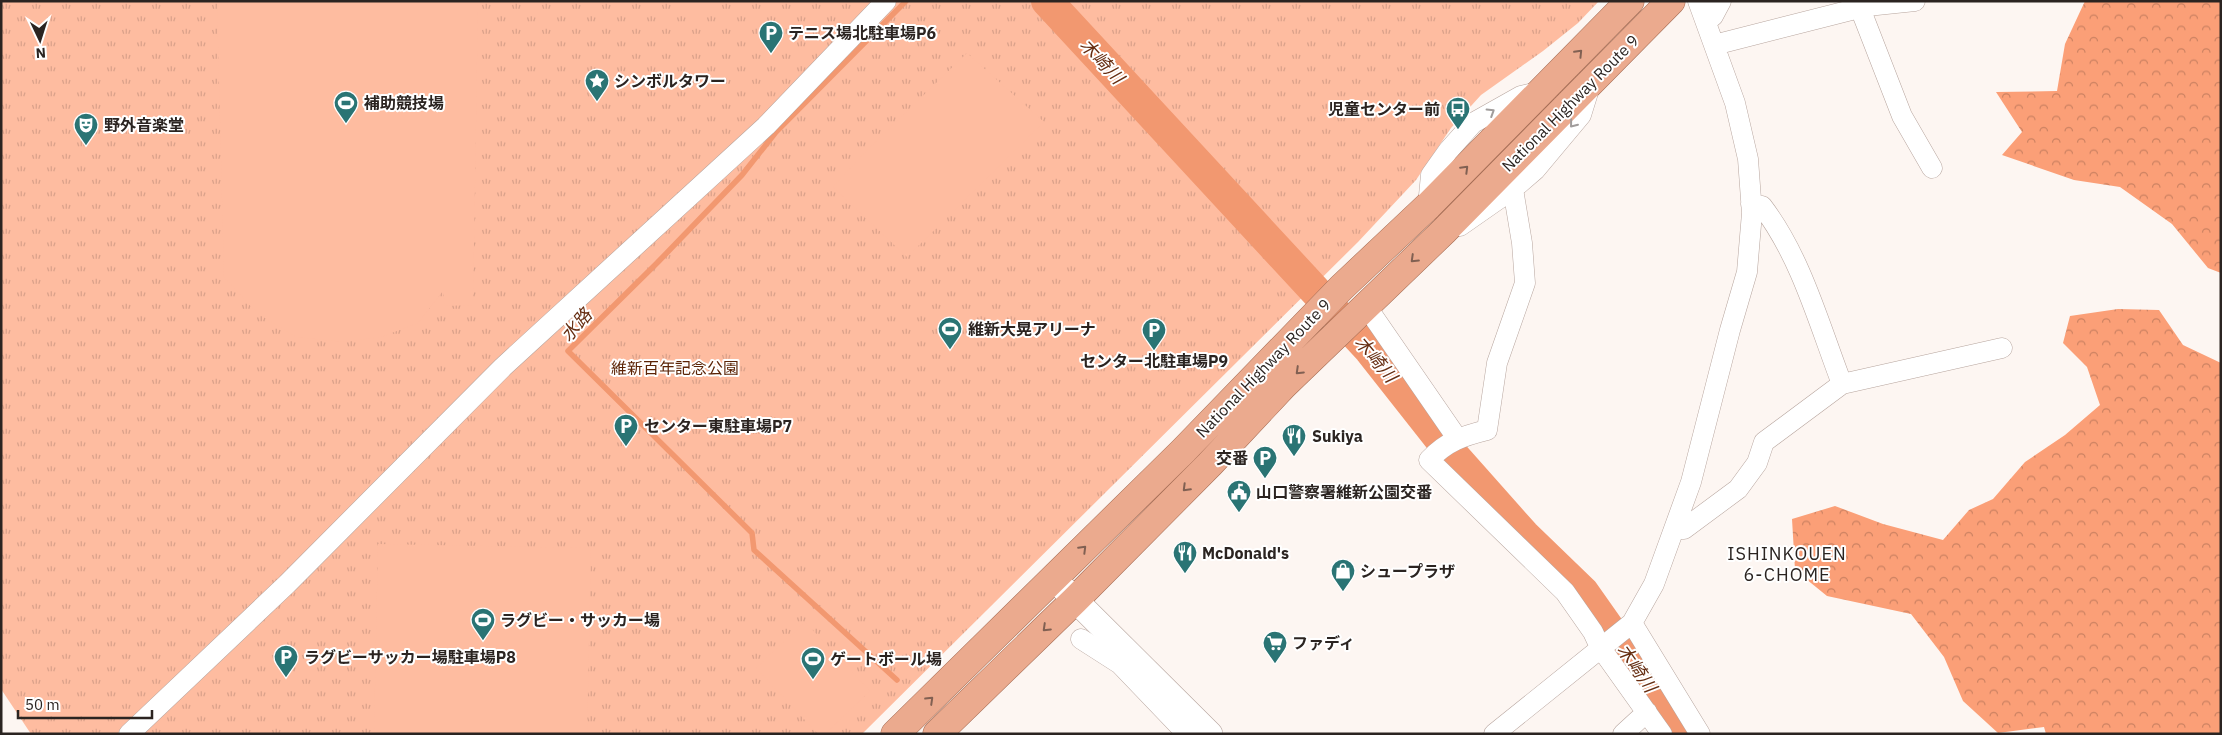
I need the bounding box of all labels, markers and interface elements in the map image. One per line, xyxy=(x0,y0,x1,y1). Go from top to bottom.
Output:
north arrow xyxy=(15,15,65,65)
parking icon: テニス場北駐車場P6 xyxy=(758,20,784,54)
place label: テニス場北駐車場P6 xyxy=(788,23,936,43)
street label: National Highway Route 9 xyxy=(1497,30,1643,176)
water label: 木崎川 xyxy=(1075,33,1130,90)
text: N xyxy=(35,44,47,62)
one-way arrow xyxy=(1573,50,1582,59)
place icon: シンボルタワー xyxy=(584,68,610,102)
place label: シンボルタワー xyxy=(614,71,726,91)
sports icon: 補助競技場 xyxy=(333,90,359,124)
place label: 補助競技場 xyxy=(364,93,444,113)
bus stop icon: 児童センター前 xyxy=(1445,96,1471,130)
place label: 児童センター前 xyxy=(1328,99,1440,119)
one-way arrow xyxy=(1486,109,1495,119)
theatre icon: 野外音楽堂 xyxy=(73,112,99,146)
place label: 野外音楽堂 xyxy=(104,115,184,135)
one-way arrow xyxy=(1570,118,1579,127)
one-way arrow xyxy=(1459,165,1468,174)
one-way arrow xyxy=(1411,253,1420,262)
street label: National Highway Route 9 xyxy=(1192,294,1334,442)
water label: 水路 xyxy=(556,302,598,346)
sports icon: 維新大晃アリーナ xyxy=(937,316,963,350)
parking icon: センター北駐車場P9 xyxy=(1141,317,1167,351)
place label: 維新大晃アリーナ xyxy=(968,319,1096,339)
water label: 木崎川 xyxy=(1350,331,1403,389)
place label: センター北駐車場P9 xyxy=(1080,351,1228,371)
park label: 維新百年記念公園 xyxy=(611,358,739,378)
one-way arrow xyxy=(1295,365,1304,374)
parking icon: センター東駐車場P7 xyxy=(613,413,639,447)
place label: センター東駐車場P7 xyxy=(644,416,792,436)
restaurant icon: Sukiya xyxy=(1281,423,1307,457)
place label: Sukiya xyxy=(1312,426,1363,446)
parking icon: 交番 xyxy=(1252,445,1278,479)
place label: 交番 xyxy=(1216,448,1248,468)
public building icon: 山口警察署維新公園交番 xyxy=(1226,479,1252,513)
place label: 山口警察署維新公園交番 xyxy=(1256,482,1432,502)
one-way arrow xyxy=(1183,483,1192,492)
restaurant icon: McDonald's xyxy=(1172,540,1198,574)
district label: ISHINKOUEN 6-CHOME xyxy=(1727,542,1847,586)
place label: McDonald's xyxy=(1202,543,1289,563)
one-way arrow xyxy=(1078,546,1087,555)
shop icon: シュープラザ xyxy=(1330,558,1356,592)
place label: シュープラザ xyxy=(1360,561,1455,581)
sports icon: ラグビー・サッカー場 xyxy=(470,607,496,641)
place label: ラグビー・サッカー場 xyxy=(500,610,660,630)
one-way arrow xyxy=(1043,622,1052,631)
supermarket icon: ファディ xyxy=(1262,630,1288,664)
place label: ファディ xyxy=(1292,633,1355,653)
water label: 木崎川 xyxy=(1612,639,1663,698)
parking icon: ラグビーサッカー場駐車場P8 xyxy=(273,644,299,678)
sports icon: ゲートボール場 xyxy=(800,646,826,680)
place label: ラグビーサッカー場駐車場P8 xyxy=(304,647,516,667)
place label: ゲートボール場 xyxy=(830,649,942,669)
scale bar xyxy=(18,688,151,720)
text: 50 m xyxy=(25,695,60,714)
one-way arrow xyxy=(924,697,933,706)

